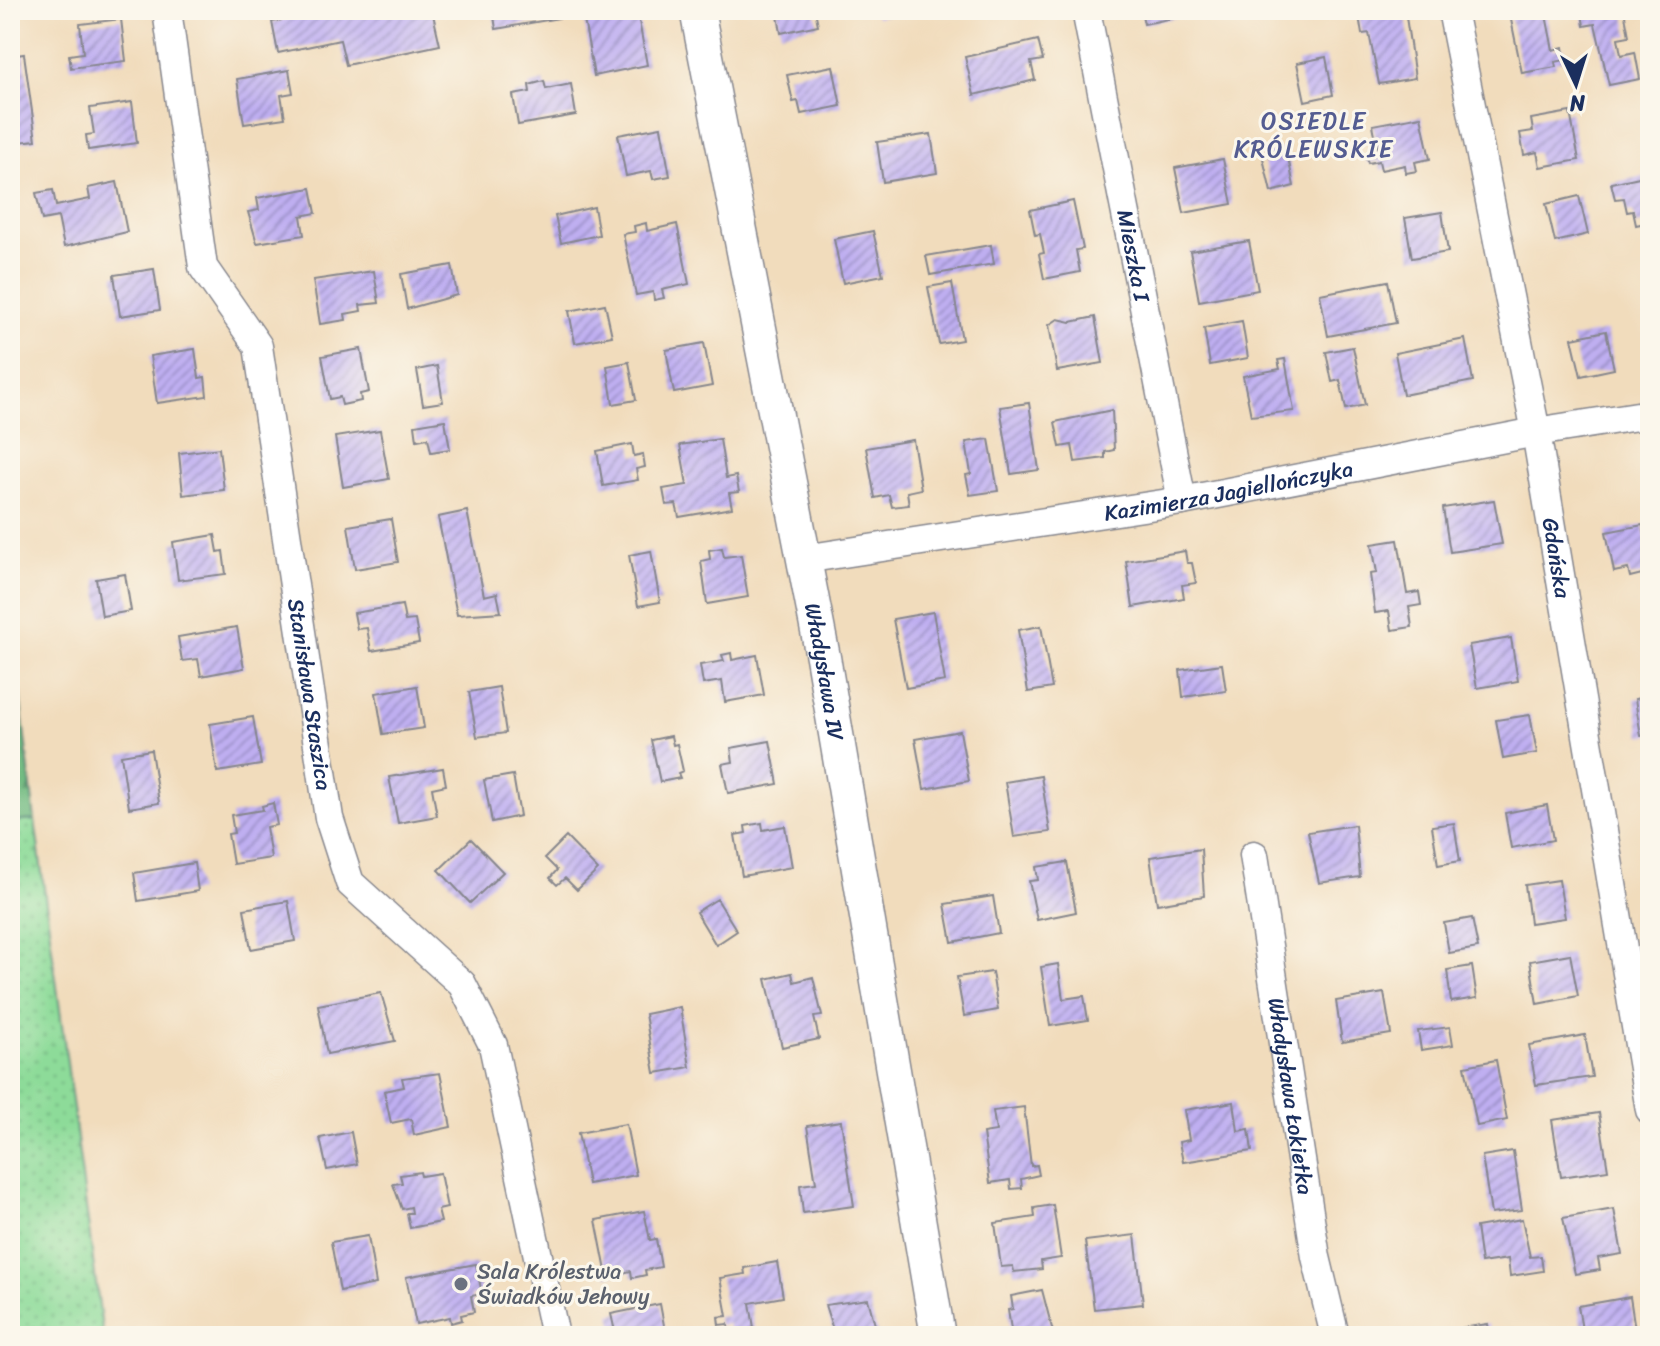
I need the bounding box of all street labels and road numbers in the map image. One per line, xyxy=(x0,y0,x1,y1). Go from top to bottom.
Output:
street label: Mieszka I xyxy=(1106,206,1162,306)
street label: Kazimierza Jagiellończyka xyxy=(1101,449,1356,532)
street label: Gdańska xyxy=(1531,515,1583,602)
street label: Stanisława Staszica xyxy=(277,596,344,793)
street label: Władysława IV xyxy=(793,599,856,744)
street label: Władysława Łokietka xyxy=(1257,995,1326,1197)

